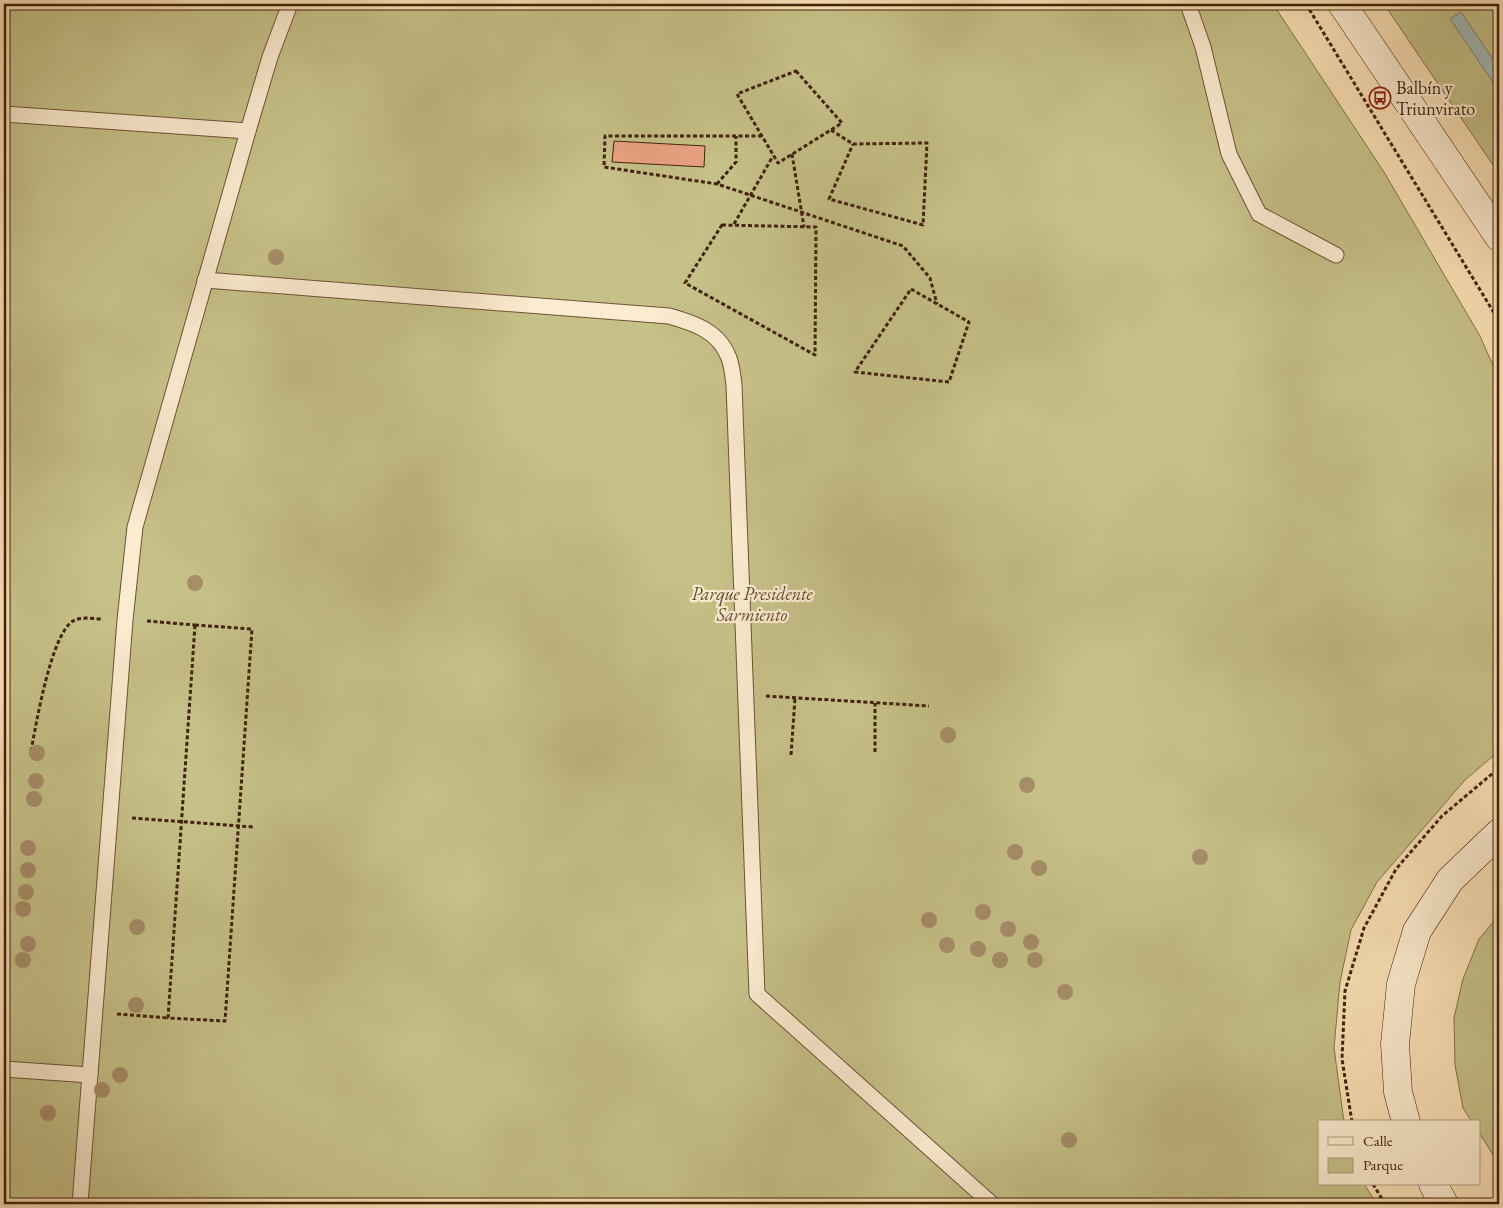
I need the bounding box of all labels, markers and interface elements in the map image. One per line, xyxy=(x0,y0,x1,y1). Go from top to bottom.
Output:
place label: Balbín y Triunvirato xyxy=(1396,76,1475,120)
bus stop icon: Balbín y Triunvirato xyxy=(1368,86,1392,110)
park label: Parque Presidente Sarmiento xyxy=(691,582,813,626)
legend xyxy=(1318,1120,1480,1186)
text: Calle xyxy=(1363,1131,1393,1150)
text: Parque xyxy=(1363,1155,1403,1174)

